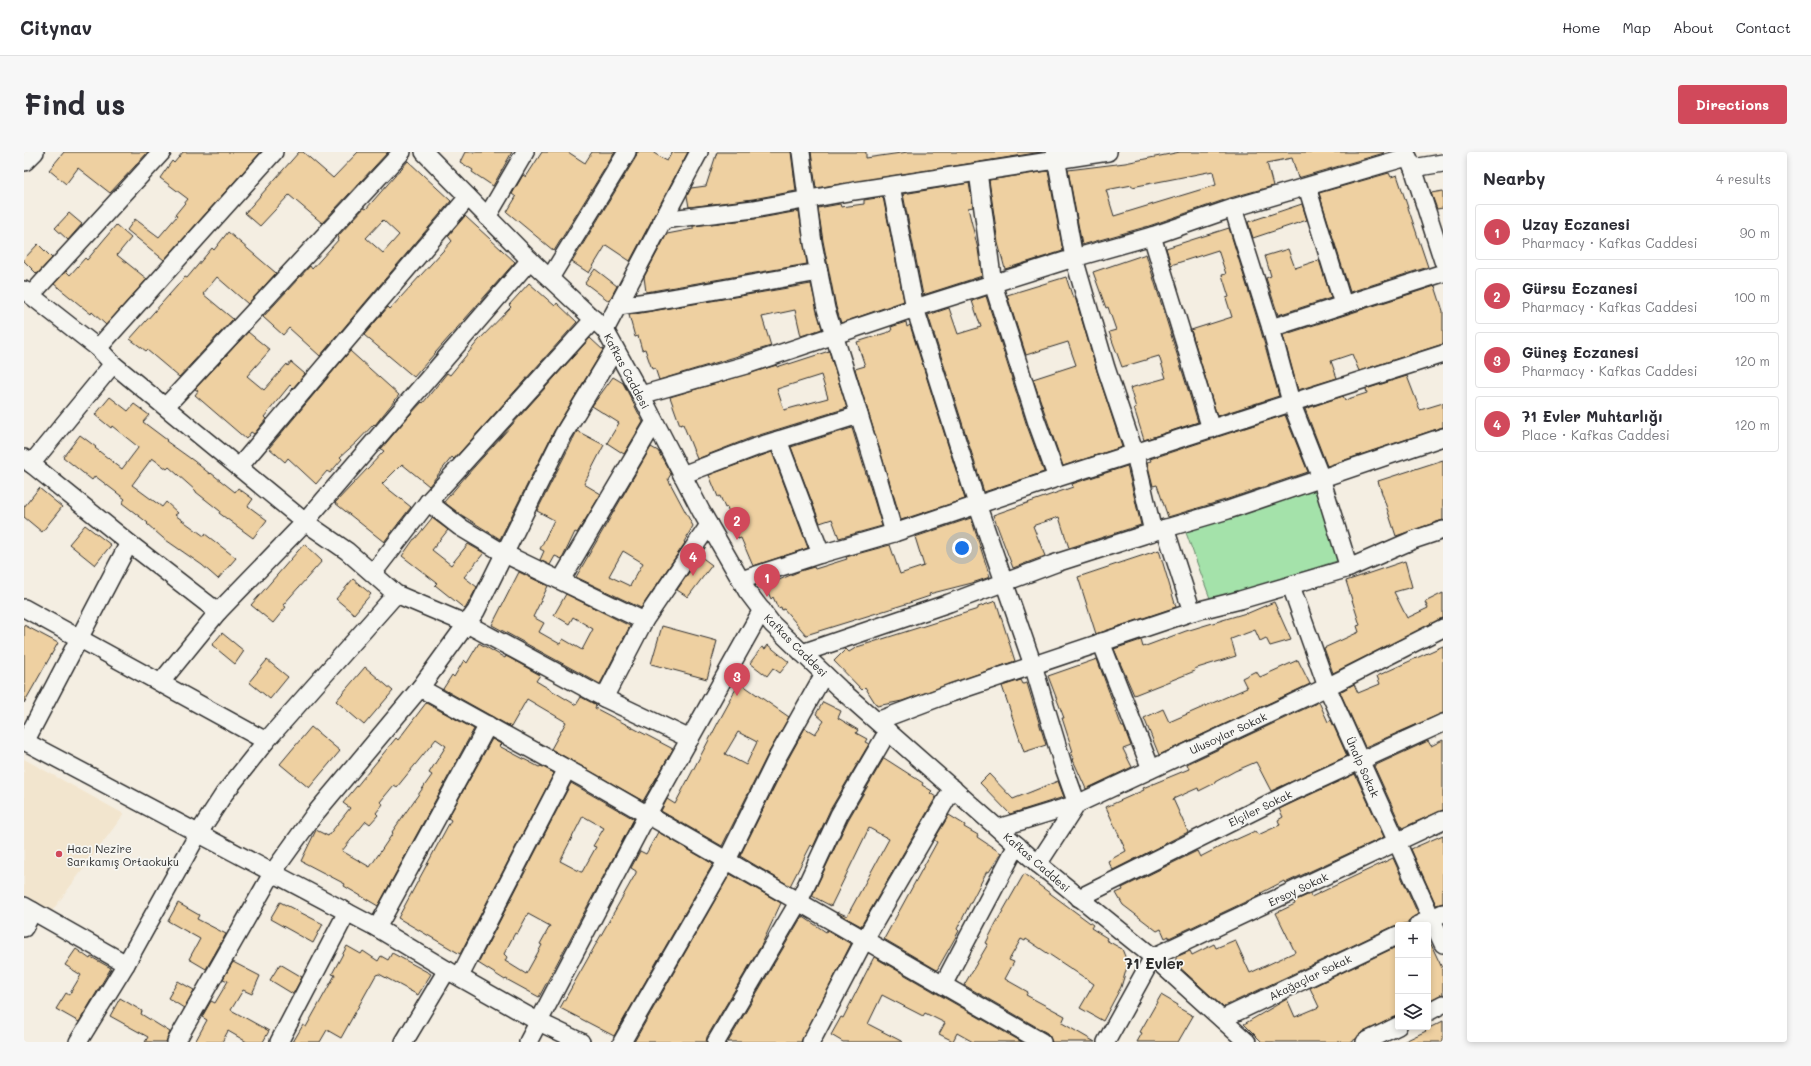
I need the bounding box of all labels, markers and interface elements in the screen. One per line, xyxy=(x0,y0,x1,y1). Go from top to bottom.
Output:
text: Citynav xyxy=(20,15,92,40)
text: Home xyxy=(1562,18,1600,37)
text: Map xyxy=(1622,18,1651,37)
text: About xyxy=(1673,18,1714,37)
text: Contact xyxy=(1736,18,1791,37)
button: Directions xyxy=(1678,85,1787,124)
text: Find us xyxy=(24,86,125,122)
text: Nearby xyxy=(1483,167,1545,189)
text: 4 results xyxy=(1716,170,1771,187)
text: Uzay Eczanesi xyxy=(1522,214,1630,234)
text: 1 xyxy=(1494,224,1500,241)
text: 90 m xyxy=(1740,224,1770,241)
text: Pharmacy · Kafkas Caddesi xyxy=(1522,234,1698,251)
text: Gürsu Eczanesi xyxy=(1522,278,1638,298)
text: 2 xyxy=(1493,288,1501,305)
text: 100 m xyxy=(1734,288,1770,305)
text: Pharmacy · Kafkas Caddesi xyxy=(1522,298,1698,315)
street label: Kafkas Caddesi xyxy=(601,331,653,411)
text: Güneş Eczanesi xyxy=(1522,342,1639,362)
text: 3 xyxy=(1493,352,1501,369)
text: 120 m xyxy=(1734,352,1770,369)
text: Pharmacy · Kafkas Caddesi xyxy=(1522,362,1698,379)
text: 71 Evler Muhtarlığı xyxy=(1522,406,1663,426)
text: 4 xyxy=(1493,416,1501,433)
text: 120 m xyxy=(1734,416,1770,433)
text: Place · Kafkas Caddesi xyxy=(1522,426,1670,443)
pin: 2 xyxy=(724,507,750,540)
your location xyxy=(952,538,972,558)
pin: 4 xyxy=(680,543,706,576)
pin: 1 xyxy=(754,564,780,597)
street label: Kafkas Caddesi xyxy=(761,610,831,680)
pin: 3 xyxy=(724,663,750,696)
street label: Ulusoylar Sokak xyxy=(1187,708,1269,757)
street label: Ünalp Sokak xyxy=(1343,734,1383,800)
street label: Elçiler Sokak xyxy=(1226,786,1294,830)
street label: Kafkas Caddesi xyxy=(1001,829,1073,895)
place label: Hacı Nezire Sarıkamış Ortaokuku xyxy=(67,841,179,869)
marker: Hacı Nezire Sarıkamış Ortaokuku xyxy=(54,849,64,859)
street label: Ersoy Sokak xyxy=(1266,869,1330,909)
map controls xyxy=(1395,922,1431,1030)
button: + xyxy=(1395,922,1431,958)
street label: Akağaçlar Sokak xyxy=(1266,950,1354,1003)
district label: 71 Evler xyxy=(1125,953,1184,973)
button: − xyxy=(1395,958,1431,994)
button: layers xyxy=(1395,994,1431,1030)

